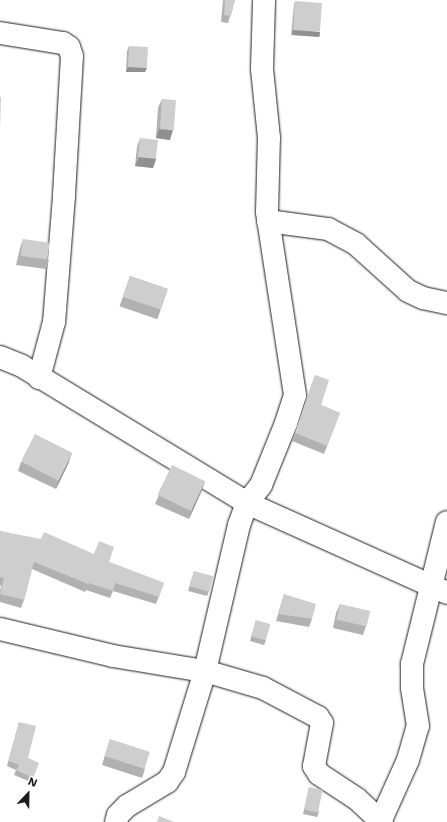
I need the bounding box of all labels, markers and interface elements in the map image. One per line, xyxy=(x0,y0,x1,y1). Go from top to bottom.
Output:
north arrow xyxy=(8,774,48,814)
text: N xyxy=(26,774,40,791)

